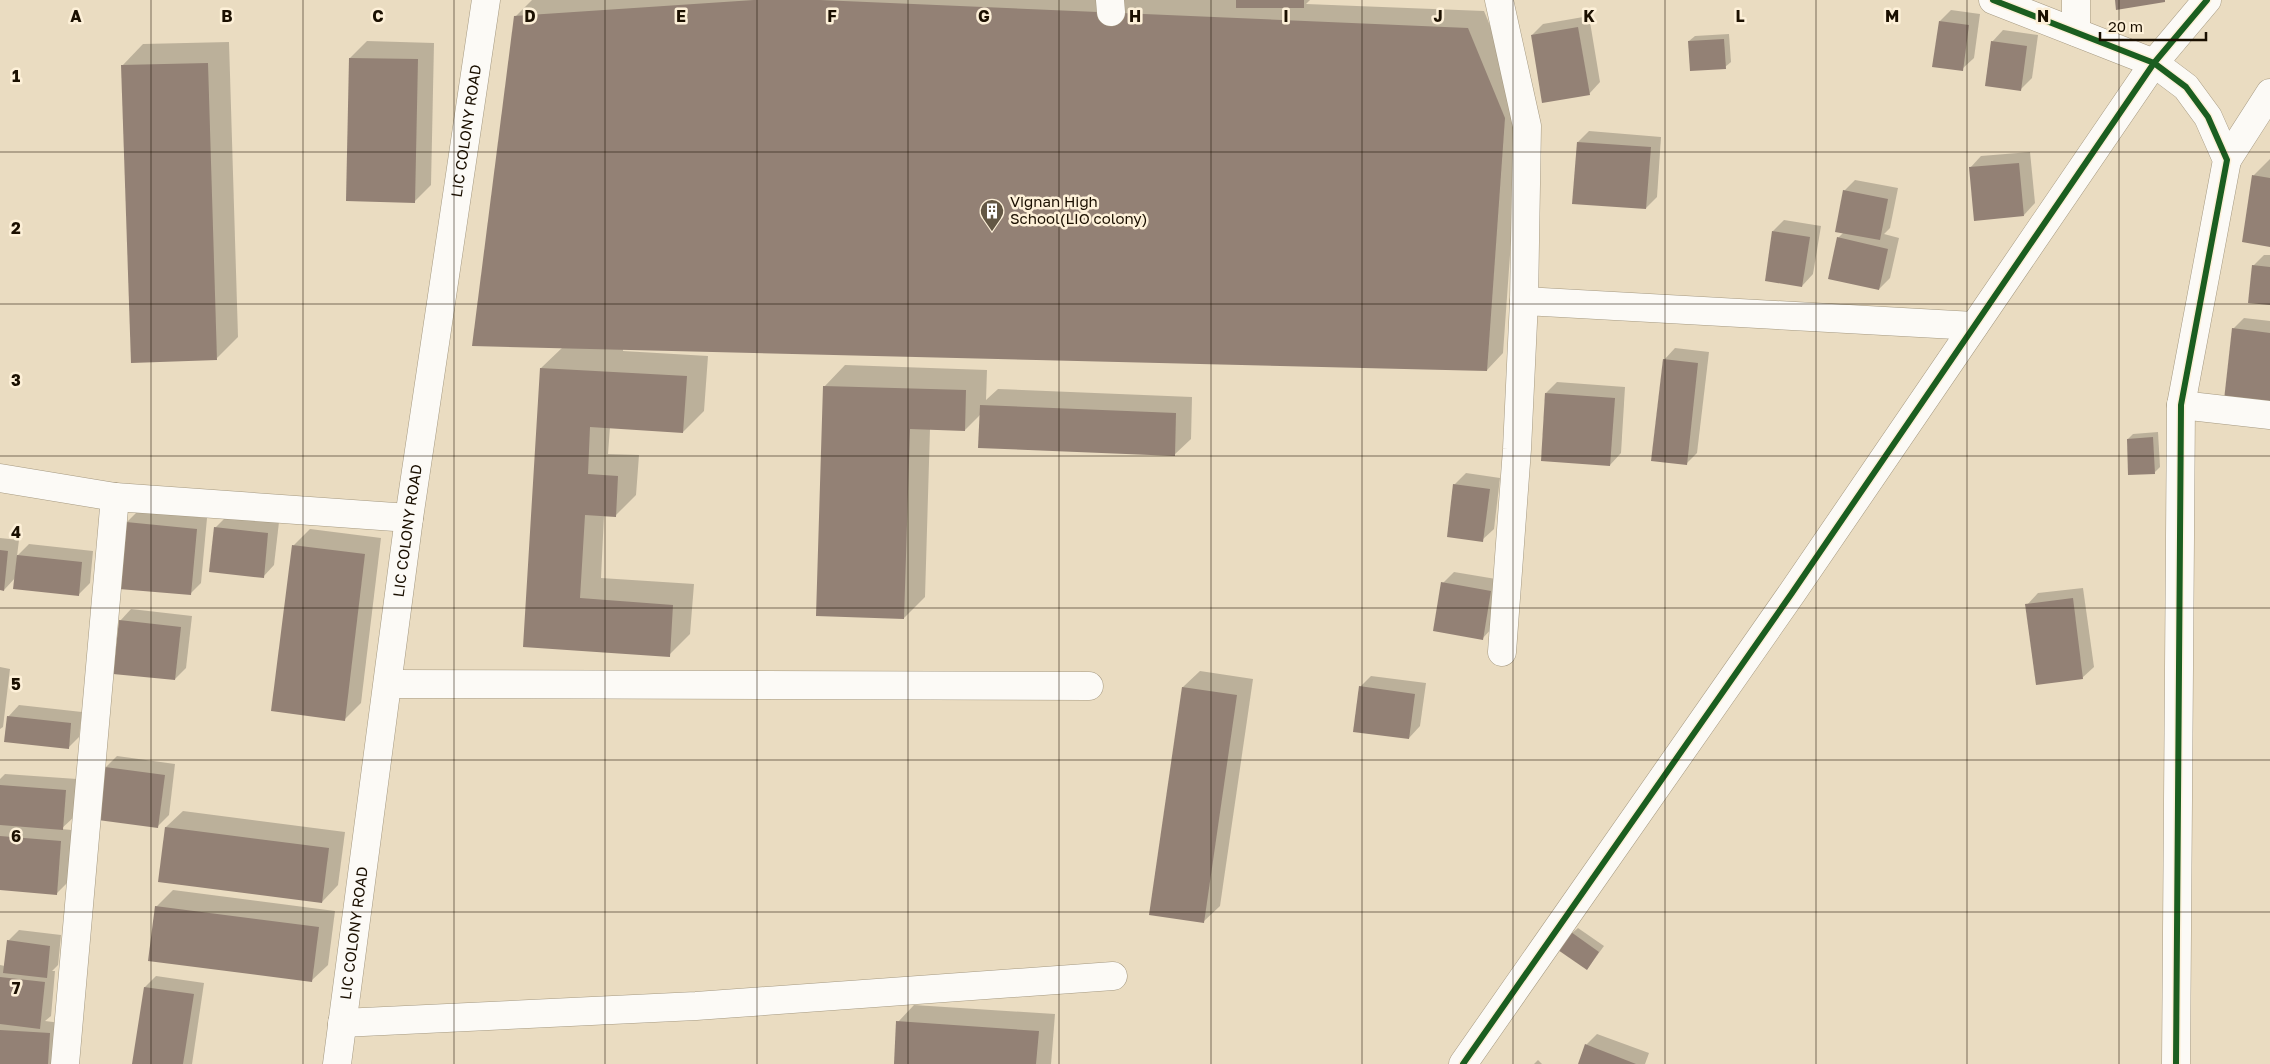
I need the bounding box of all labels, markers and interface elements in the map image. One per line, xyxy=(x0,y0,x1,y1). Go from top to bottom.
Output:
text: A xyxy=(70,6,82,26)
text: B xyxy=(221,6,233,26)
text: C xyxy=(372,6,384,26)
text: D xyxy=(524,6,536,26)
text: E xyxy=(676,6,686,26)
text: F xyxy=(827,6,837,26)
text: G xyxy=(978,6,990,26)
text: H xyxy=(1129,6,1141,26)
text: I xyxy=(1283,6,1289,26)
text: J xyxy=(1433,6,1443,26)
text: K xyxy=(1583,6,1595,26)
text: L xyxy=(1735,6,1745,26)
text: M xyxy=(1885,6,1899,26)
text: N xyxy=(2037,6,2049,26)
scale bar xyxy=(2100,10,2206,42)
text: 20 m xyxy=(2108,17,2143,35)
street label: LIC COLONY ROAD xyxy=(447,63,484,198)
text: 1 xyxy=(12,66,20,86)
place label: Vignan High School(LIO colony) xyxy=(1010,192,1147,227)
building icon: Vignan High School(LIO colony) xyxy=(979,198,1005,232)
text: 2 xyxy=(11,218,21,238)
text: 3 xyxy=(11,370,21,390)
street label: LIC COLONY ROAD xyxy=(389,463,425,598)
text: 4 xyxy=(11,522,21,542)
text: 5 xyxy=(11,674,21,694)
text: 6 xyxy=(11,826,21,846)
street label: LIC COLONY ROAD xyxy=(336,865,371,1001)
text: 7 xyxy=(12,978,21,998)

